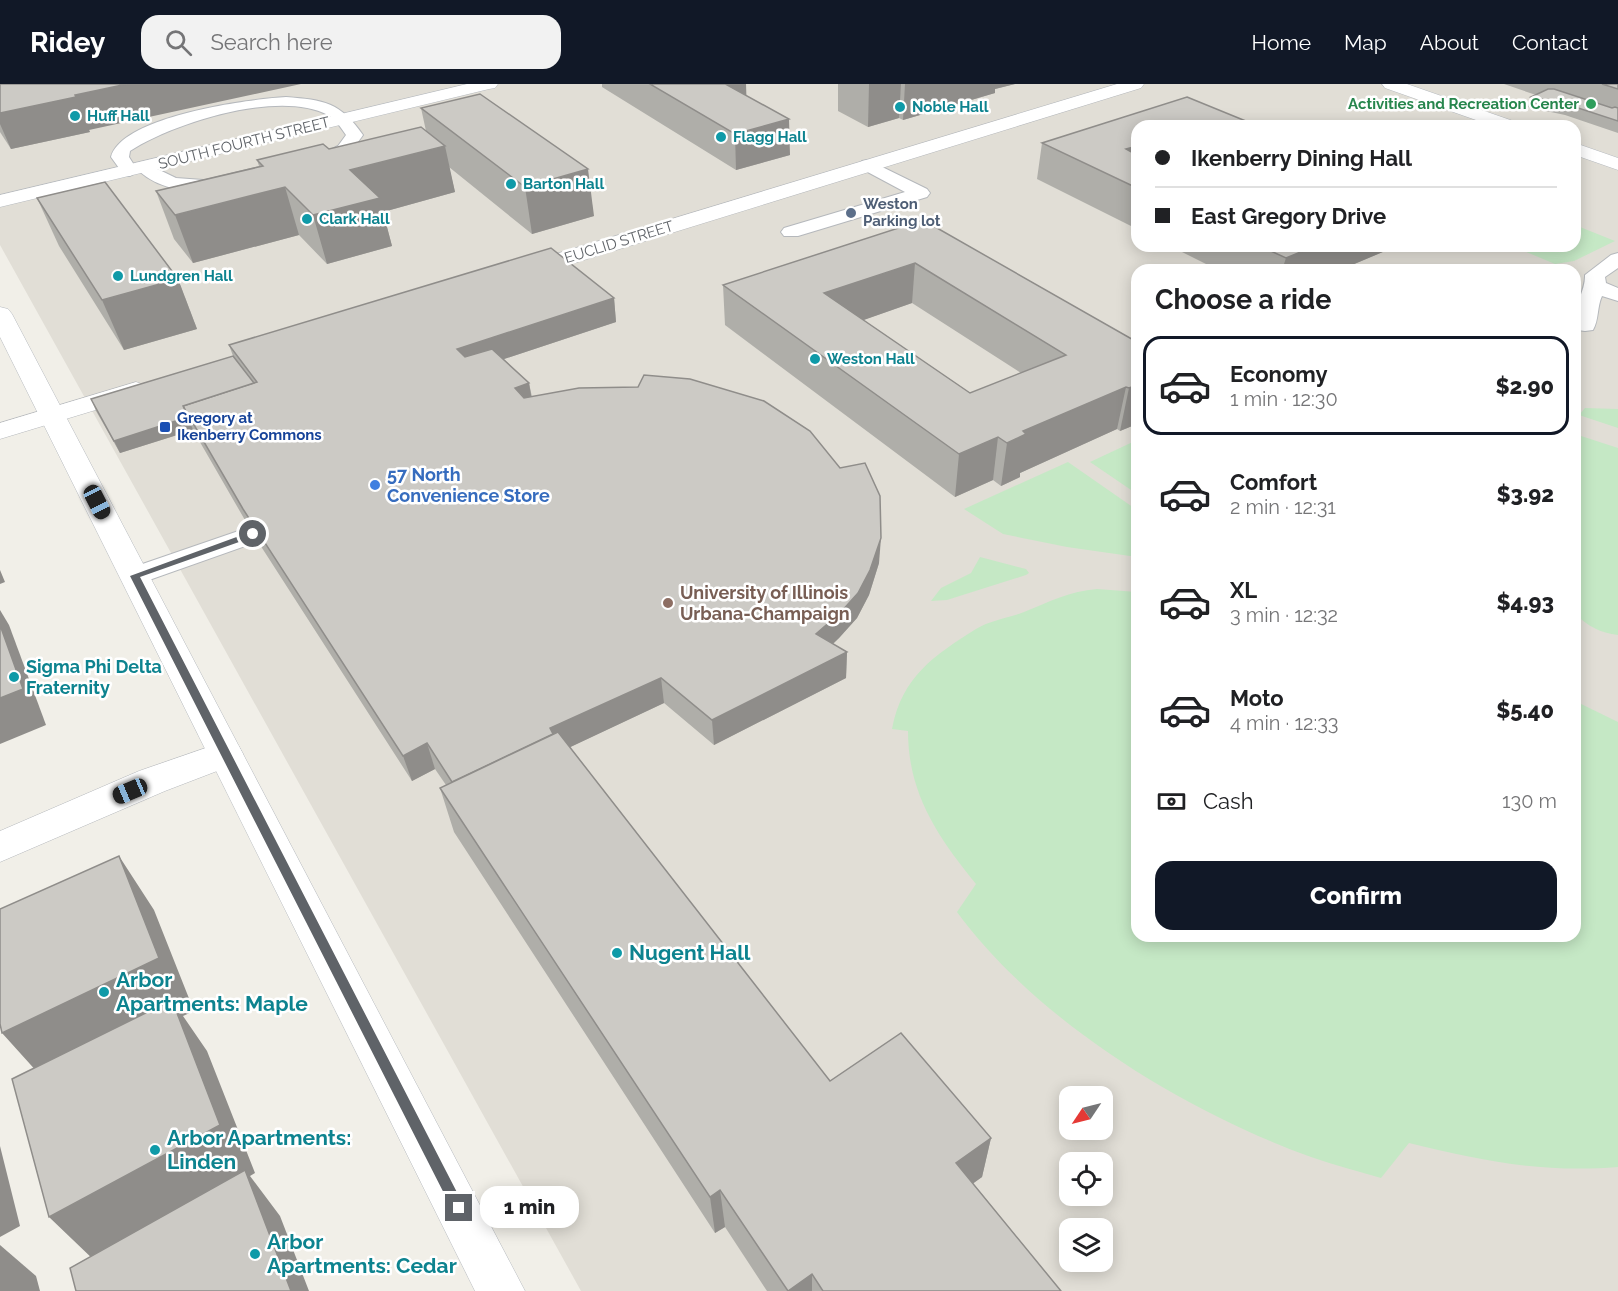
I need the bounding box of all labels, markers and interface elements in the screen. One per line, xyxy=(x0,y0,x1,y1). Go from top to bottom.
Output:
search box xyxy=(141,15,561,69)
text: Ridey xyxy=(30,26,105,59)
icon: search xyxy=(162,26,195,59)
text: Search here xyxy=(210,29,333,55)
text: Home xyxy=(1252,30,1311,55)
text: Map xyxy=(1344,30,1387,55)
text: About xyxy=(1420,30,1479,55)
text: Contact xyxy=(1512,30,1588,55)
place label: Activities and Recreation Center xyxy=(1348,95,1579,113)
marker: Activities and Recreation Center xyxy=(1584,97,1598,111)
place label: Noble Hall xyxy=(912,98,989,116)
marker: Noble Hall xyxy=(893,100,907,114)
place label: Huff Hall xyxy=(87,107,150,125)
marker: Huff Hall xyxy=(68,109,82,123)
street label: SOUTH FOURTH STREET xyxy=(156,113,332,173)
place label: Flagg Hall xyxy=(733,128,807,146)
marker: Flagg Hall xyxy=(714,130,728,144)
text: Ikenberry Dining Hall xyxy=(1191,145,1412,171)
place label: Barton Hall xyxy=(523,175,604,193)
marker: Barton Hall xyxy=(504,177,518,191)
place label: Weston Parking lot xyxy=(863,195,941,230)
text: East Gregory Drive xyxy=(1191,203,1386,229)
marker: Weston Parking lot xyxy=(844,206,858,220)
place label: Clark Hall xyxy=(319,210,390,228)
marker: Clark Hall xyxy=(300,212,314,226)
street label: EUCLID STREET xyxy=(562,217,676,267)
place label: Lundgren Hall xyxy=(130,267,233,285)
marker: Lundgren Hall xyxy=(111,269,125,283)
text: Choose a ride xyxy=(1155,284,1331,315)
place label: Weston Hall xyxy=(827,350,915,368)
marker: Weston Hall xyxy=(808,352,822,366)
icon: car xyxy=(1158,359,1212,413)
text: Economy xyxy=(1230,361,1328,387)
text: $2.90 xyxy=(1495,373,1554,399)
text: 1 min · 12:30 xyxy=(1230,387,1338,411)
place label: Gregory at Ikenberry Commons xyxy=(177,409,322,444)
marker: Gregory at Ikenberry Commons xyxy=(158,420,172,434)
place label: 57 North Convenience Store xyxy=(387,464,550,506)
icon: car xyxy=(1158,467,1212,521)
text: Comfort xyxy=(1230,469,1317,495)
marker: 57 North Convenience Store xyxy=(368,478,382,492)
text: $3.92 xyxy=(1497,481,1554,507)
car xyxy=(81,482,113,522)
text: 2 min · 12:31 xyxy=(1230,495,1336,519)
route start xyxy=(239,520,266,547)
icon: car xyxy=(1158,575,1212,629)
text: XL xyxy=(1230,577,1257,603)
place label: University of Illinois Urbana-Champaign xyxy=(680,582,850,624)
text: $4.93 xyxy=(1496,589,1554,615)
marker: University of Illinois Urbana-Champaign xyxy=(661,596,675,610)
text: 3 min · 12:32 xyxy=(1230,603,1338,627)
place label: Sigma Phi Delta Fraternity xyxy=(26,656,162,698)
marker: Sigma Phi Delta Fraternity xyxy=(7,670,21,684)
icon: car xyxy=(1158,683,1212,737)
text: Moto xyxy=(1230,685,1284,711)
text: $5.40 xyxy=(1496,697,1554,723)
text: 4 min · 12:33 xyxy=(1230,711,1339,735)
car xyxy=(110,776,150,806)
icon: cash xyxy=(1155,785,1188,818)
text: Cash xyxy=(1203,788,1254,814)
text: 130 m xyxy=(1502,789,1557,813)
button: Confirm xyxy=(1155,861,1557,930)
place label: Nugent Hall xyxy=(629,940,751,965)
marker: Nugent Hall xyxy=(610,946,624,960)
place label: Arbor Apartments: Maple xyxy=(116,967,308,1016)
marker: Arbor Apartments: Maple xyxy=(97,985,111,999)
north arrow xyxy=(1059,1086,1113,1140)
map controls xyxy=(1059,1086,1113,1272)
place label: Arbor Apartments: Linden xyxy=(167,1125,351,1174)
marker: Arbor Apartments: Linden xyxy=(148,1143,162,1157)
button: locate xyxy=(1059,1152,1113,1206)
callout: 1 min xyxy=(480,1187,579,1229)
route end xyxy=(445,1194,472,1221)
text: 1 min xyxy=(504,1195,555,1219)
button: layers xyxy=(1059,1218,1113,1272)
place label: Arbor Apartments: Cedar xyxy=(267,1229,457,1278)
marker: Arbor Apartments: Cedar xyxy=(248,1247,262,1261)

